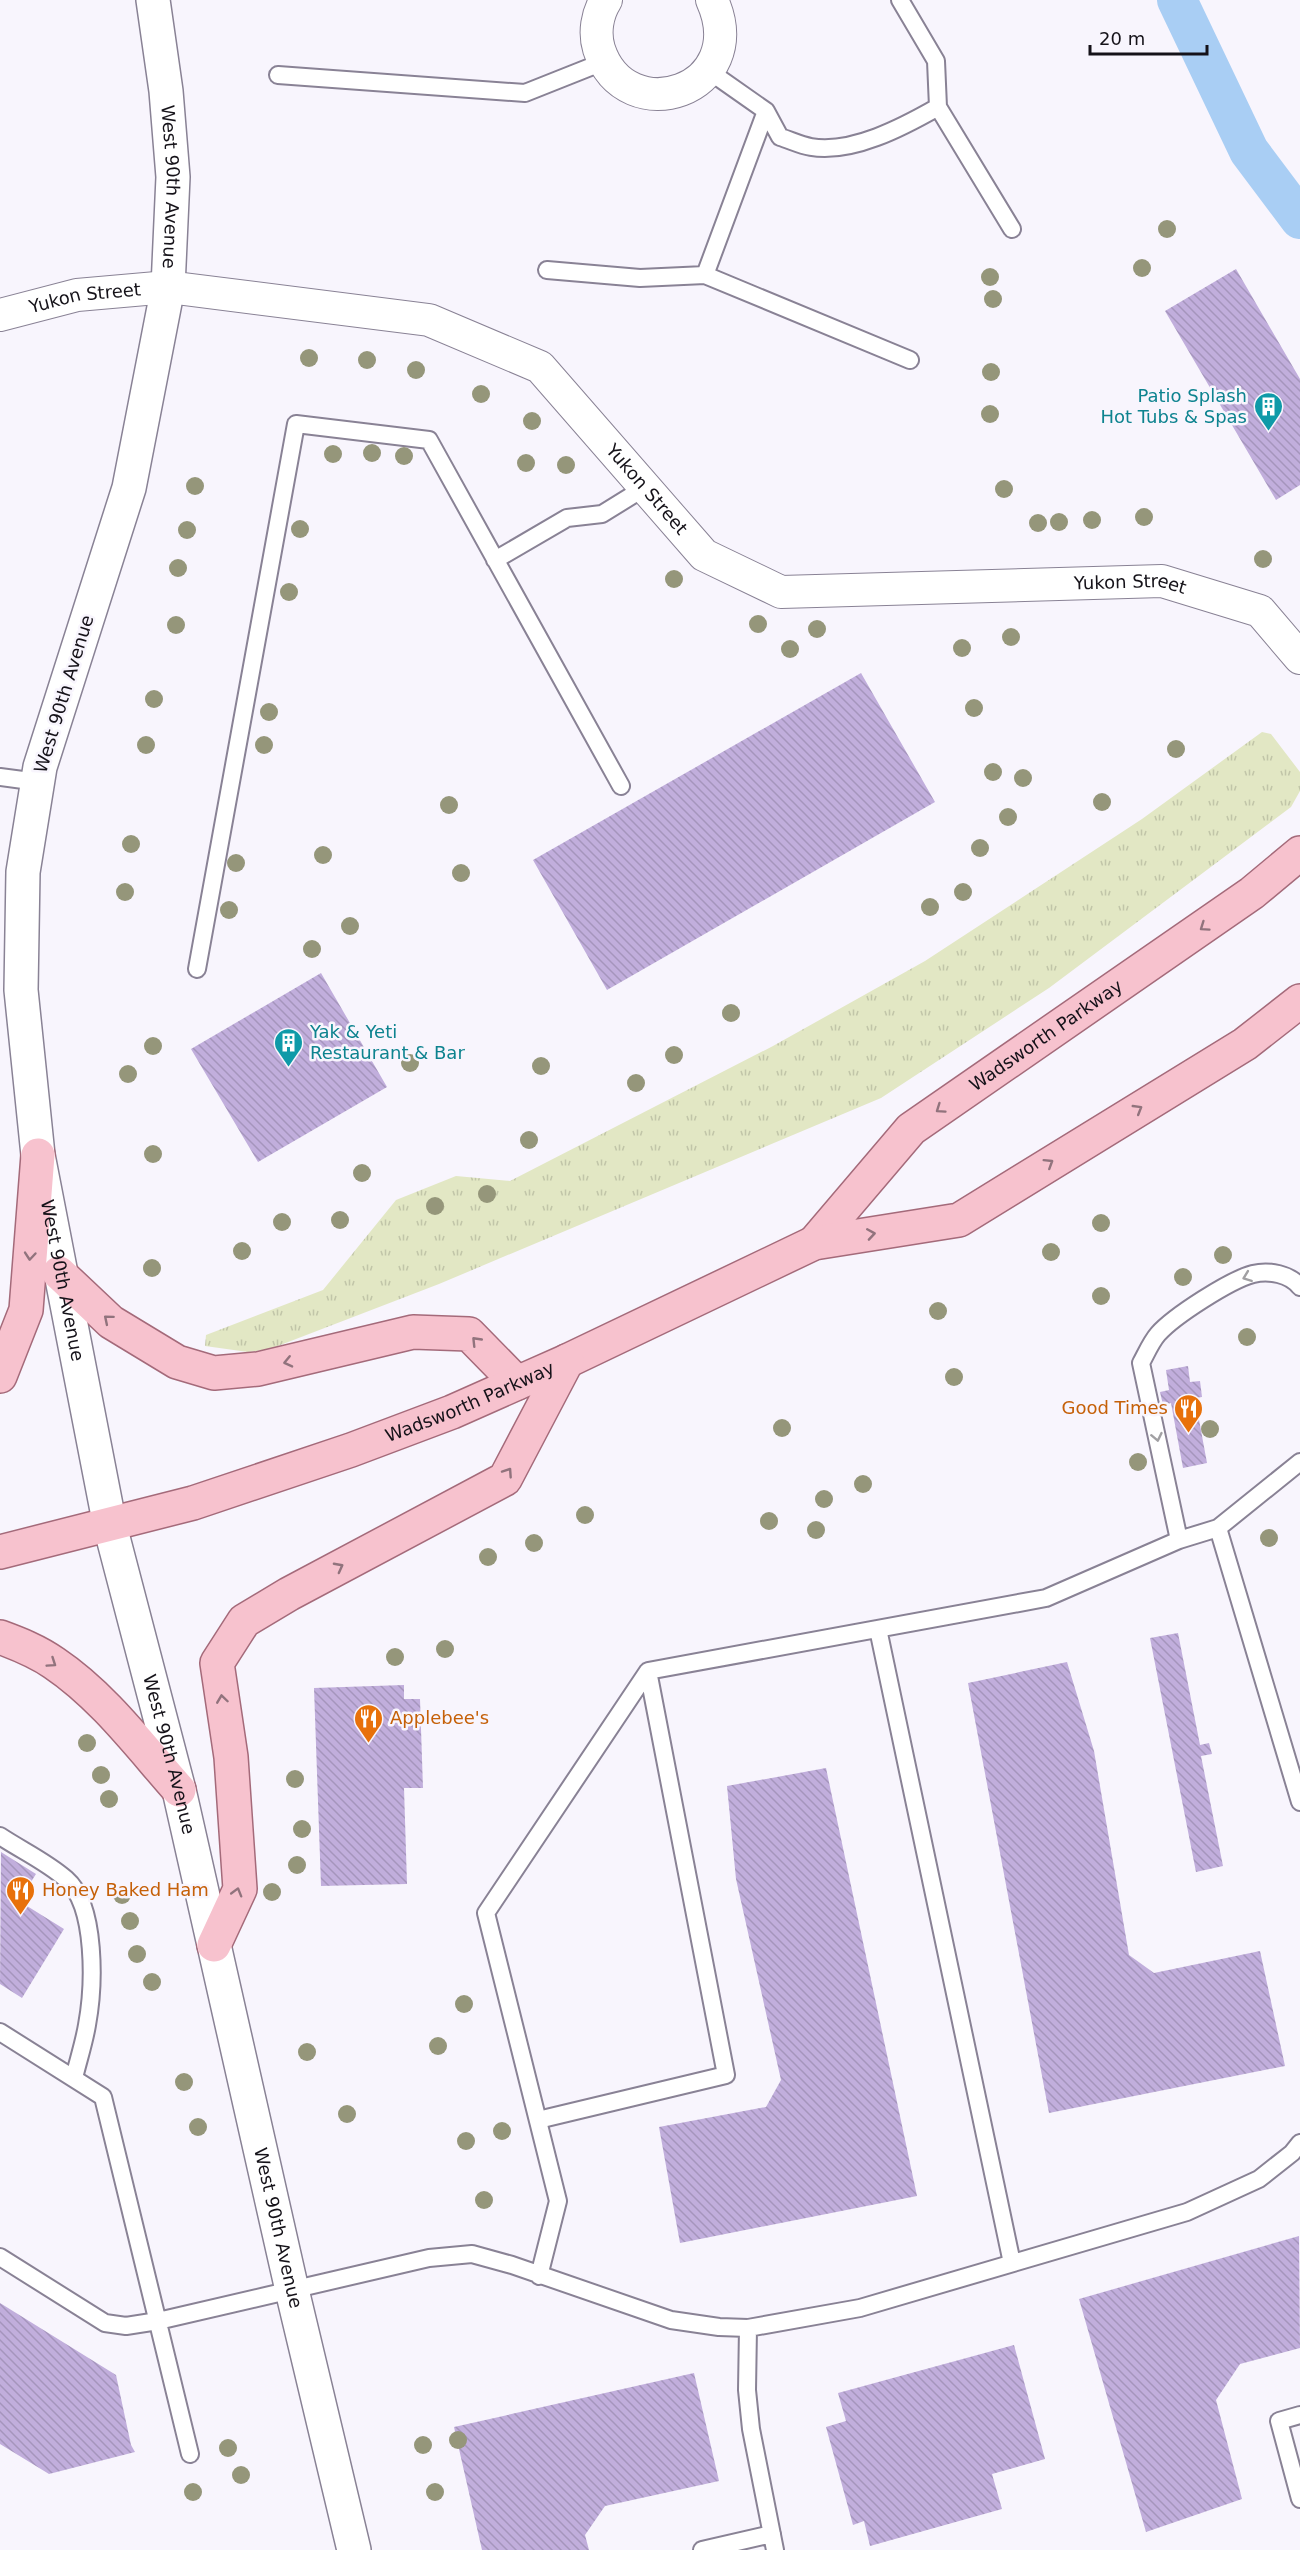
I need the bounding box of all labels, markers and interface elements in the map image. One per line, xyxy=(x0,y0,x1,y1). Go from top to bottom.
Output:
scale bar xyxy=(1090,18,1207,56)
text: 20 m xyxy=(1099,28,1145,49)
street label: West 90th Avenue xyxy=(157,104,184,269)
street label: Yukon Street xyxy=(26,278,142,317)
place label: Patio Splash Hot Tubs & Spas xyxy=(1100,385,1247,427)
building icon: Patio Splash Hot Tubs & Spas xyxy=(1252,390,1284,432)
street label: Yukon Street xyxy=(601,439,692,539)
street label: Yukon Street xyxy=(1073,569,1189,598)
street label: West 90th Avenue xyxy=(30,612,98,775)
one-way arrow xyxy=(1200,920,1211,931)
street label: Wadsworth Parkway xyxy=(965,975,1127,1095)
place label: Yak & Yeti Restaurant & Bar xyxy=(309,1021,465,1063)
building icon: Yak & Yeti Restaurant & Bar xyxy=(273,1026,305,1068)
one-way arrow xyxy=(936,1102,947,1113)
one-way arrow xyxy=(1132,1105,1142,1116)
one-way arrow xyxy=(1043,1159,1053,1171)
street label: West 90th Avenue xyxy=(37,1198,89,1363)
one-way arrow xyxy=(867,1228,876,1240)
one-way arrow xyxy=(24,1251,37,1260)
one-way arrow xyxy=(1243,1270,1253,1283)
one-way arrow xyxy=(104,1315,115,1326)
one-way arrow xyxy=(473,1338,484,1349)
one-way arrow xyxy=(283,1354,293,1367)
street label: Wadsworth Parkway xyxy=(382,1357,558,1446)
restaurant icon: Good Times xyxy=(1173,1392,1205,1434)
place label: Good Times xyxy=(1061,1397,1168,1418)
one-way arrow xyxy=(1150,1432,1163,1442)
one-way arrow xyxy=(500,1468,511,1479)
one-way arrow xyxy=(332,1563,343,1574)
one-way arrow xyxy=(45,1656,56,1667)
street label: West 90th Avenue xyxy=(139,1672,200,1836)
one-way arrow xyxy=(217,1694,229,1703)
restaurant icon: Applebee's xyxy=(353,1702,385,1744)
place label: Applebee's xyxy=(390,1707,489,1728)
restaurant icon: Honey Baked Ham xyxy=(5,1874,37,1916)
place label: Honey Baked Ham xyxy=(42,1879,209,1900)
one-way arrow xyxy=(230,1887,242,1898)
street label: West 90th Avenue xyxy=(250,2146,307,2310)

